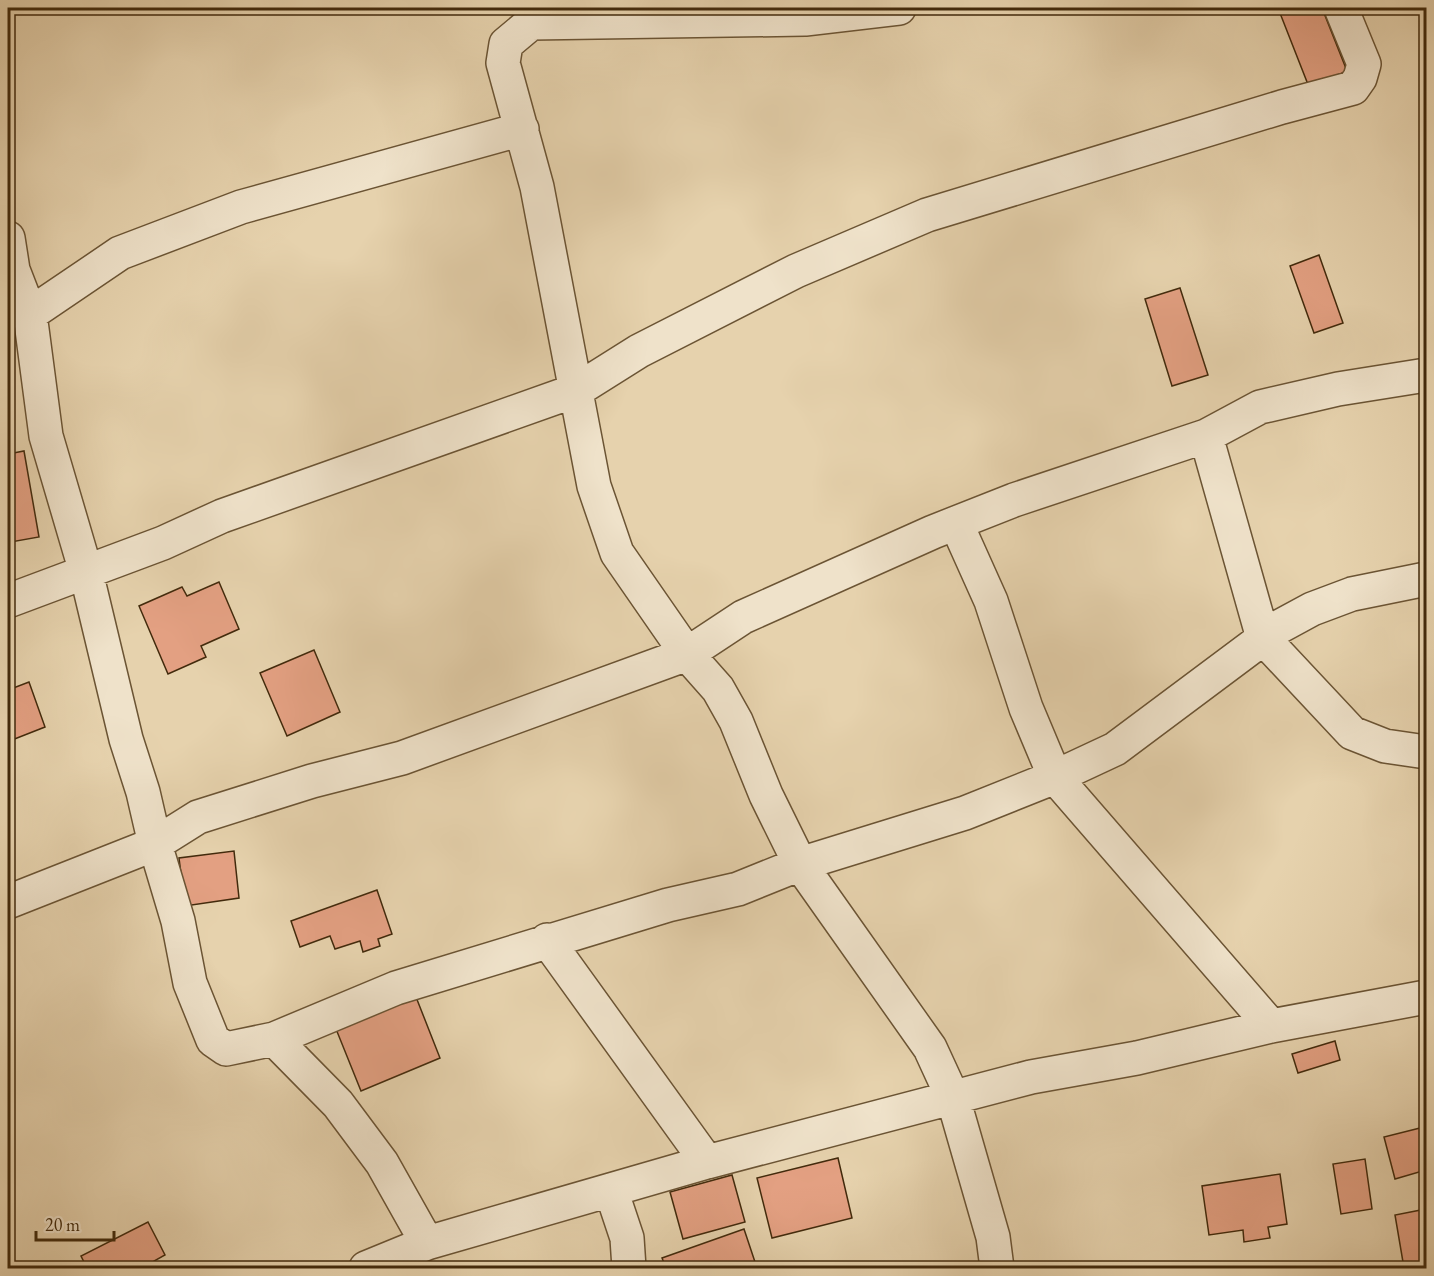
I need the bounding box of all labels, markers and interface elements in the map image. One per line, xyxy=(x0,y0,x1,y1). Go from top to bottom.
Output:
scale bar xyxy=(36,1204,114,1242)
text: 20 m xyxy=(45,1213,80,1236)

